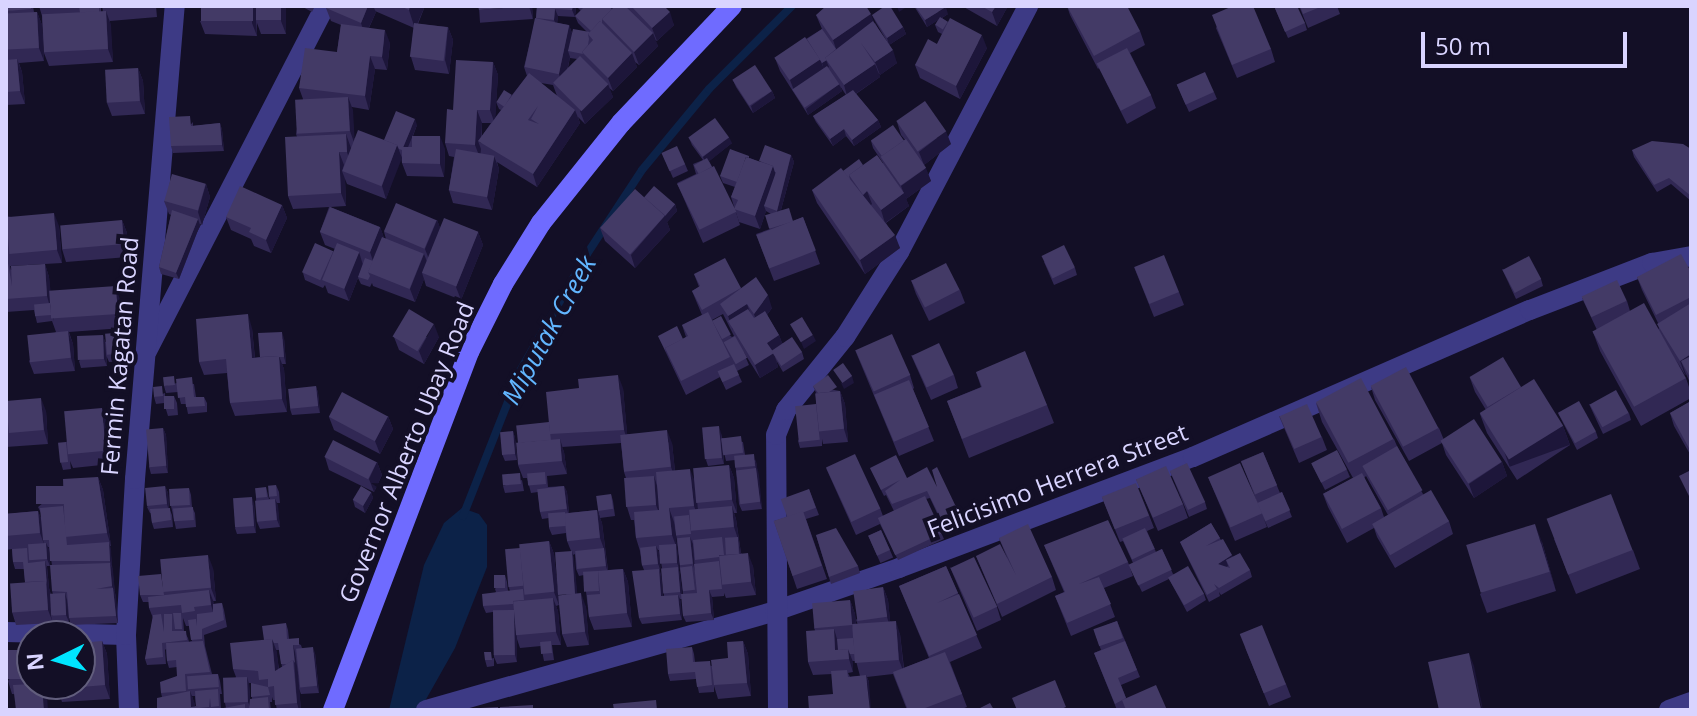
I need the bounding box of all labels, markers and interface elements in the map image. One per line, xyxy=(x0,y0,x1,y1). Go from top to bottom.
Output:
scale bar xyxy=(1425,16,1631,66)
text: 50 m xyxy=(1435,29,1491,62)
street label: Fermin Kagatan Road xyxy=(94,235,144,477)
water label: Miputak Creek xyxy=(495,250,603,410)
street label: Governor Alberto Ubay Road xyxy=(332,297,480,607)
street label: Felicisimo Herrera Street xyxy=(923,417,1191,543)
north arrow xyxy=(16,620,96,700)
text: N xyxy=(18,652,50,672)

